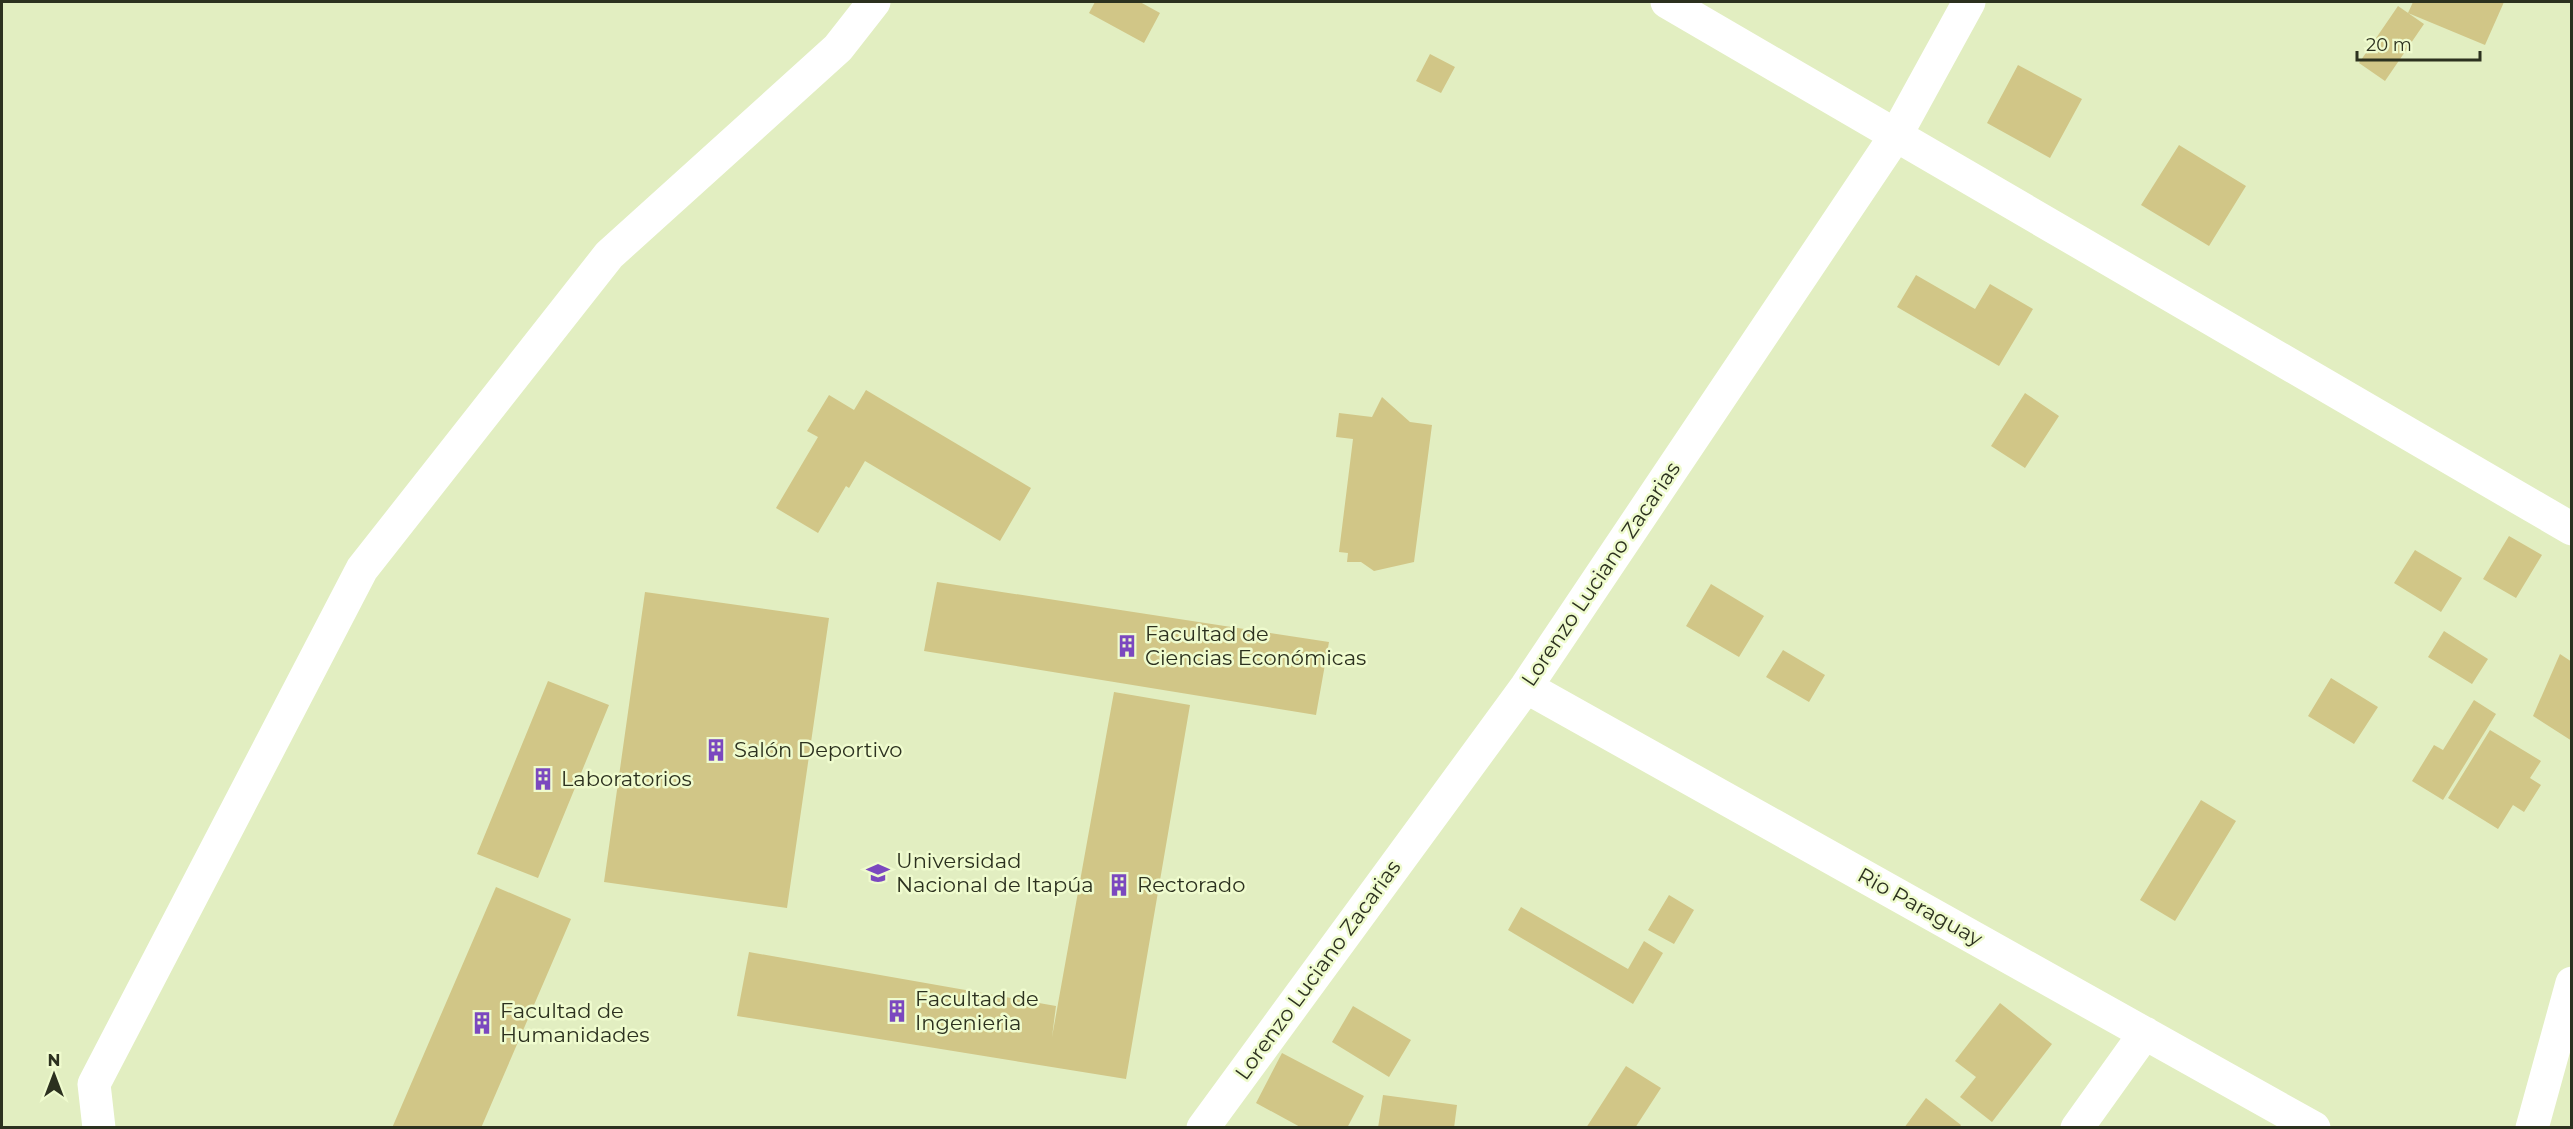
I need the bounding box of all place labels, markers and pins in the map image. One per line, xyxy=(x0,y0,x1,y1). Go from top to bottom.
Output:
place label: Facultad de Ciencias Económicas xyxy=(1145,621,1366,670)
building icon: Facultad de Ciencias Económicas xyxy=(1114,633,1140,659)
building icon: Salón Deportivo xyxy=(703,737,729,763)
place label: Salón Deportivo xyxy=(734,737,902,762)
building icon: Laboratorios xyxy=(530,766,556,792)
place label: Laboratorios xyxy=(561,766,692,791)
place label: Universidad Nacional de Itapúa xyxy=(896,848,1094,897)
school or university icon: Universidad Nacional de Itapúa xyxy=(865,860,891,886)
building icon: Rectorado xyxy=(1106,872,1132,898)
place label: Rectorado xyxy=(1137,872,1245,897)
place label: Facultad de Ingenierìa xyxy=(915,986,1039,1035)
place label: Facultad de Humanidades xyxy=(500,998,650,1047)
building icon: Facultad de Ingenierìa xyxy=(884,998,910,1024)
building icon: Facultad de Humanidades xyxy=(469,1010,495,1036)

